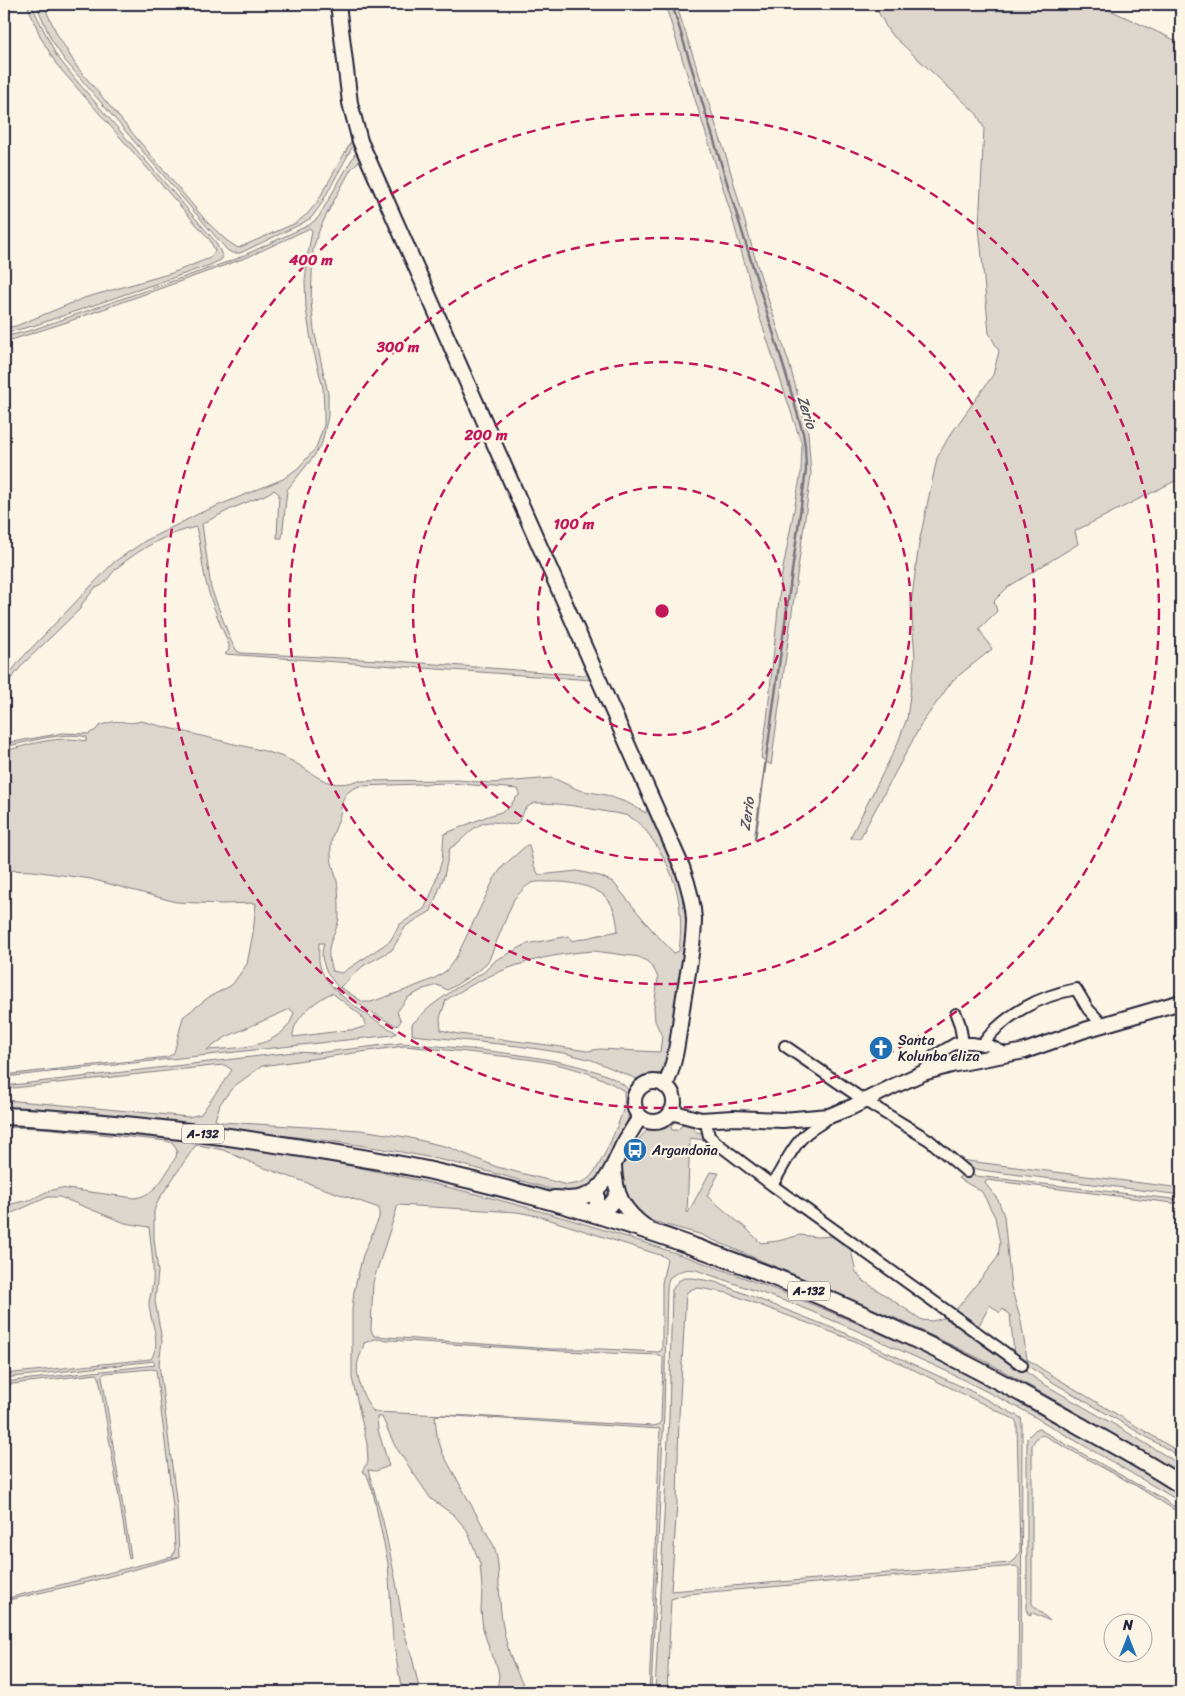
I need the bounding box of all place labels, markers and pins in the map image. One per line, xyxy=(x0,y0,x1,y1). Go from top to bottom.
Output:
centre of rings xyxy=(653,602,671,620)
place label: Santa Kolunba eliza xyxy=(898,1028,980,1069)
church icon: Santa Kolunba eliza xyxy=(868,1035,894,1061)
bus stop icon: Argandoña xyxy=(622,1137,648,1163)
place label: Argandoña xyxy=(651,1138,718,1163)

